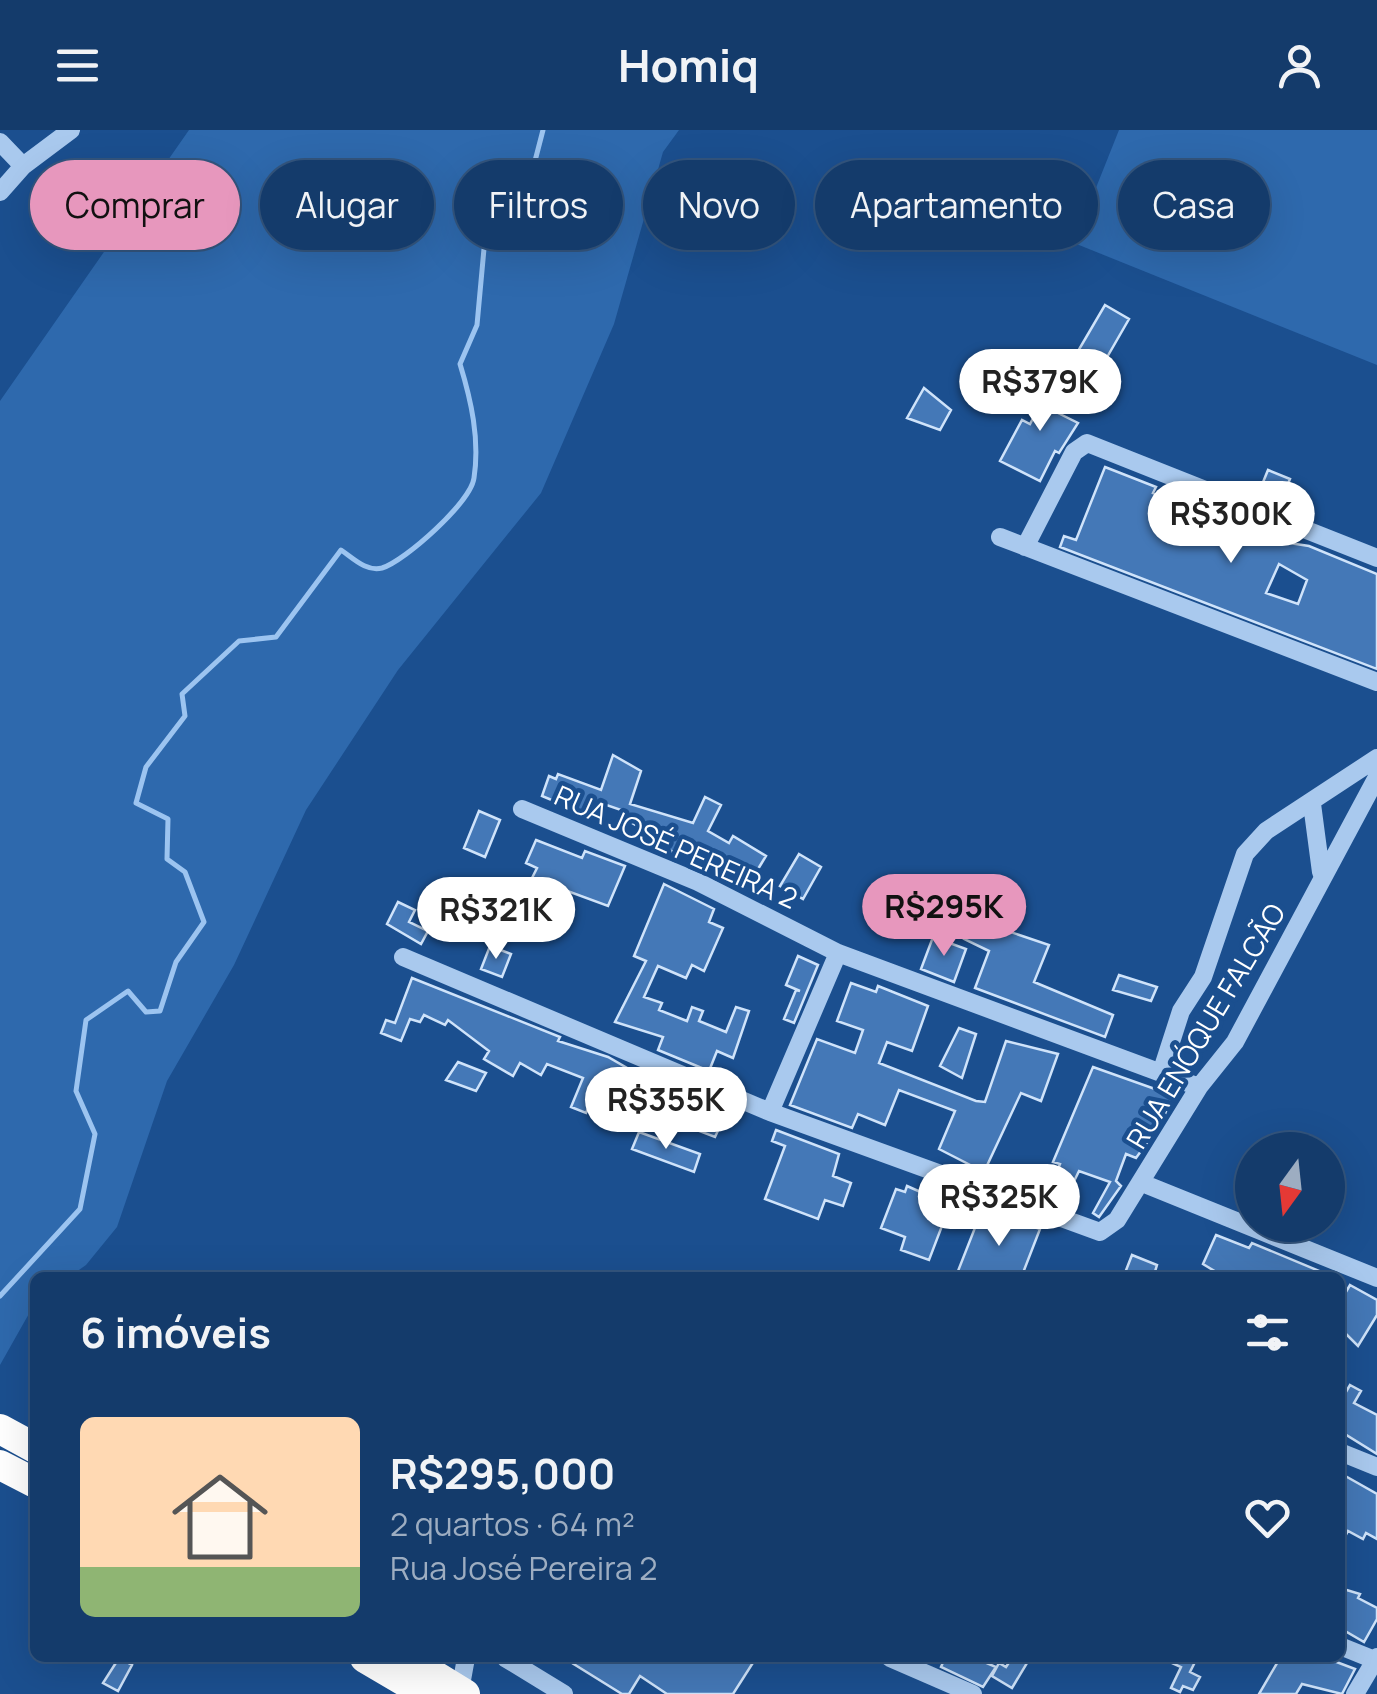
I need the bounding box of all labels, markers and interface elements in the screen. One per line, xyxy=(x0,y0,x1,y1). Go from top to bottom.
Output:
text: Homiq xyxy=(618,34,759,96)
icon: menu xyxy=(50,38,105,93)
icon: person xyxy=(1272,38,1327,93)
chip: Comprar xyxy=(30,160,240,250)
chip: Alugar xyxy=(260,160,434,250)
chip: Filtros xyxy=(454,160,623,250)
chip: Novo xyxy=(643,160,795,250)
chip: Apartamento xyxy=(815,160,1098,250)
chip: Casa xyxy=(1118,160,1270,250)
pin: R$379K xyxy=(959,349,1121,434)
text: R$379K xyxy=(981,359,1099,403)
pin: R$300K xyxy=(1150,481,1312,566)
text: R$300K xyxy=(1170,491,1292,535)
street label: RUA JOSÉ PEREIRA 2 xyxy=(549,775,804,917)
pin: R$295K xyxy=(863,874,1025,959)
pin: R$321K xyxy=(415,877,577,962)
text: R$295K xyxy=(884,884,1004,928)
text: R$321K xyxy=(439,887,553,931)
street label: RUA ENÓQUE FALCÃO xyxy=(1117,896,1293,1155)
pin: R$355K xyxy=(585,1067,747,1152)
text: R$355K xyxy=(607,1077,725,1121)
north arrow xyxy=(1235,1132,1345,1242)
map controls xyxy=(1235,1132,1345,1242)
pin: R$325K xyxy=(918,1164,1080,1249)
text: R$325K xyxy=(940,1174,1058,1218)
text: 6 imóveis xyxy=(80,1303,271,1361)
icon: filters xyxy=(1240,1305,1295,1360)
text: R$295,000 xyxy=(390,1444,615,1502)
icon: home xyxy=(160,1457,280,1577)
icon: heart xyxy=(1240,1490,1295,1545)
text: 2 quartos · 64 m² xyxy=(390,1502,635,1546)
text: Rua José Pereira 2 xyxy=(390,1546,658,1590)

